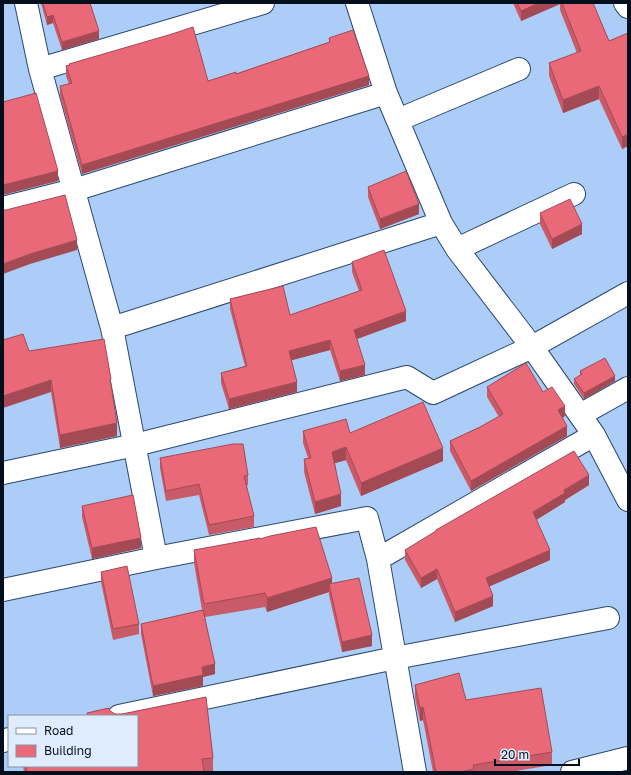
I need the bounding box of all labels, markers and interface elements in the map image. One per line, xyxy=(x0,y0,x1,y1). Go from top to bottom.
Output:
legend xyxy=(8,715,138,767)
text: Road xyxy=(44,723,73,738)
scale bar xyxy=(495,741,579,767)
text: Building xyxy=(44,743,92,758)
text: 20 m xyxy=(501,747,529,762)

